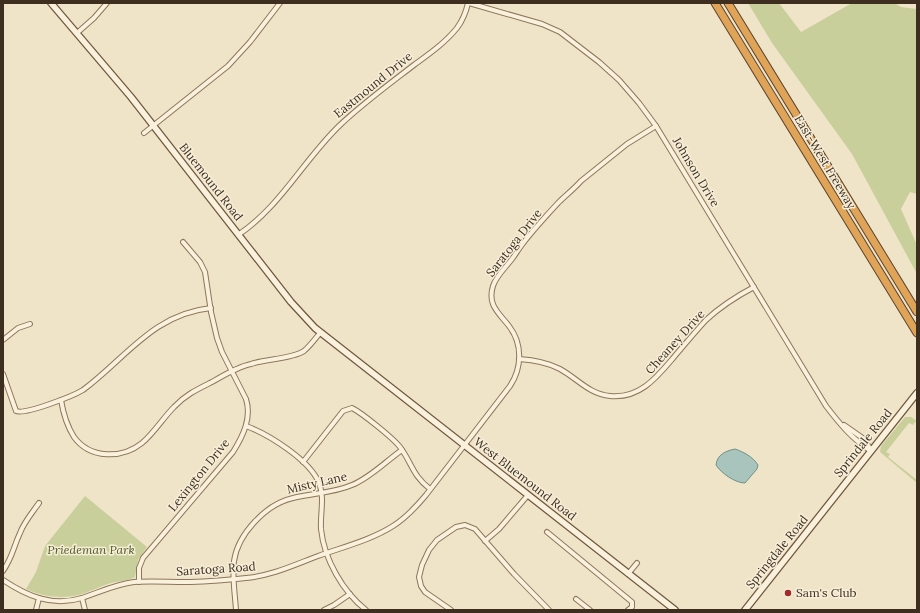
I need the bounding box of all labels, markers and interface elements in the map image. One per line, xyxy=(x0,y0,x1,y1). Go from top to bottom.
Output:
street label: Eastmound Drive xyxy=(331,48,415,121)
street label: East-West Freeway xyxy=(791,112,860,212)
street label: Johnson Drive xyxy=(669,133,723,210)
street label: Bluemound Road xyxy=(176,140,246,224)
street label: Saratoga Drive xyxy=(482,205,545,280)
street label: Cheaney Drive xyxy=(642,306,708,377)
street label: Sprindale Road xyxy=(830,405,895,480)
street label: West Bluemound Road xyxy=(471,434,580,523)
street label: Lexington Drive xyxy=(165,435,233,514)
street label: Misty Lane xyxy=(285,468,349,497)
street label: Springdale Road xyxy=(742,512,811,592)
park label: Priedeman Park xyxy=(47,542,135,557)
street label: Saratoga Road xyxy=(176,558,256,579)
place label: Sam's Club xyxy=(796,585,857,600)
marker: Sam's Club xyxy=(783,588,793,598)

